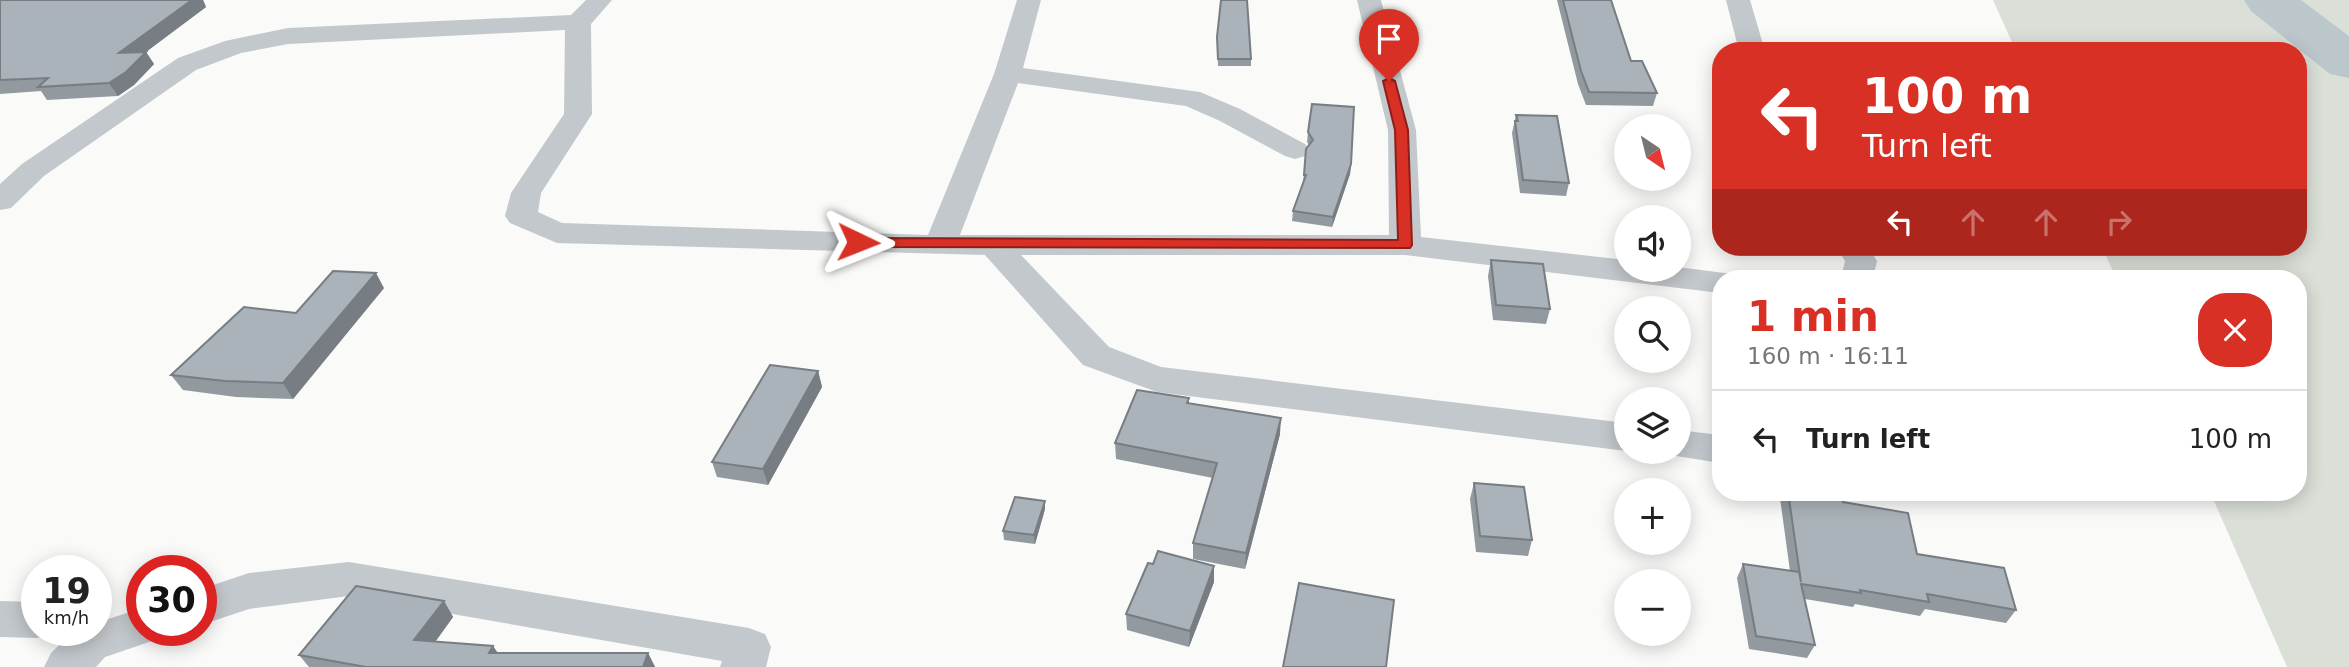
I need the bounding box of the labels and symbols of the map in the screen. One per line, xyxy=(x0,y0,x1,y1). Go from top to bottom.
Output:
pin xyxy=(1359,9,1419,81)
north arrow xyxy=(1614,114,1690,191)
position arrow xyxy=(821,205,895,279)
speed limit sign: 30 xyxy=(126,555,217,646)

